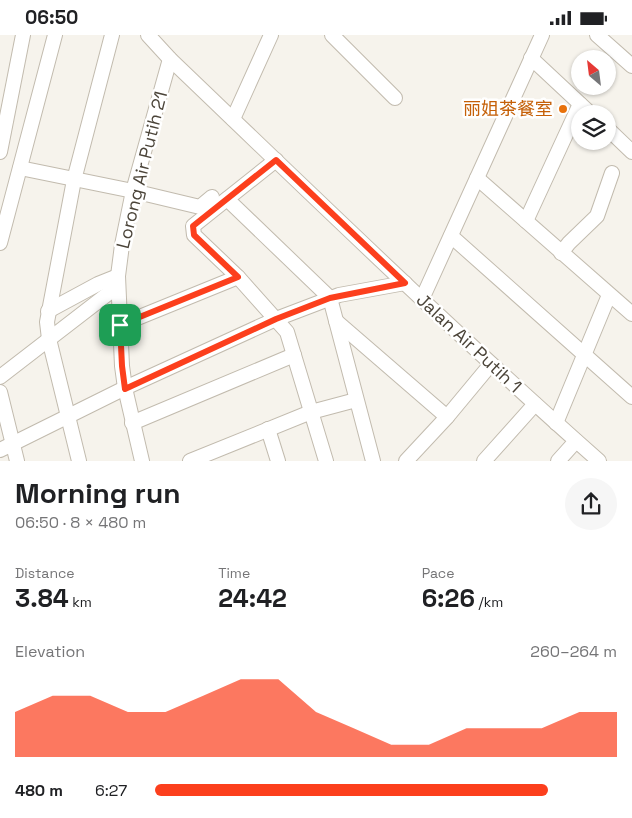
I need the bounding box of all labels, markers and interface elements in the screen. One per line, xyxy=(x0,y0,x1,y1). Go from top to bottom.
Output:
text: 06:50 xyxy=(25,5,78,30)
north arrow xyxy=(571,50,616,95)
map controls xyxy=(571,50,616,150)
street label: Lorong Air Putih 21 xyxy=(111,89,172,251)
place label: 丽姐茶餐室 xyxy=(463,97,553,120)
marker: 丽姐茶餐室 xyxy=(557,103,569,115)
button: layers xyxy=(571,105,616,150)
street label: Jalan Air Putih 1 xyxy=(412,288,527,397)
pin xyxy=(99,304,141,346)
icon: arrive xyxy=(106,311,134,339)
text: Morning run xyxy=(15,475,180,511)
button: share xyxy=(565,478,617,530)
text: 06:50 · 8 × 480 m xyxy=(15,512,146,533)
text: Distance xyxy=(15,564,75,582)
text: Time xyxy=(218,564,250,582)
text: Pace xyxy=(422,564,454,582)
text: 3.84 xyxy=(15,582,69,614)
text: 24:42 xyxy=(218,582,287,614)
text: 6:26 xyxy=(422,582,475,614)
text: km xyxy=(69,593,92,611)
text: /km xyxy=(475,593,503,611)
text: Elevation xyxy=(15,641,85,662)
text: 260–264 m xyxy=(530,641,617,662)
text: 480 m xyxy=(15,780,63,801)
text: 6:27 xyxy=(95,780,127,801)

